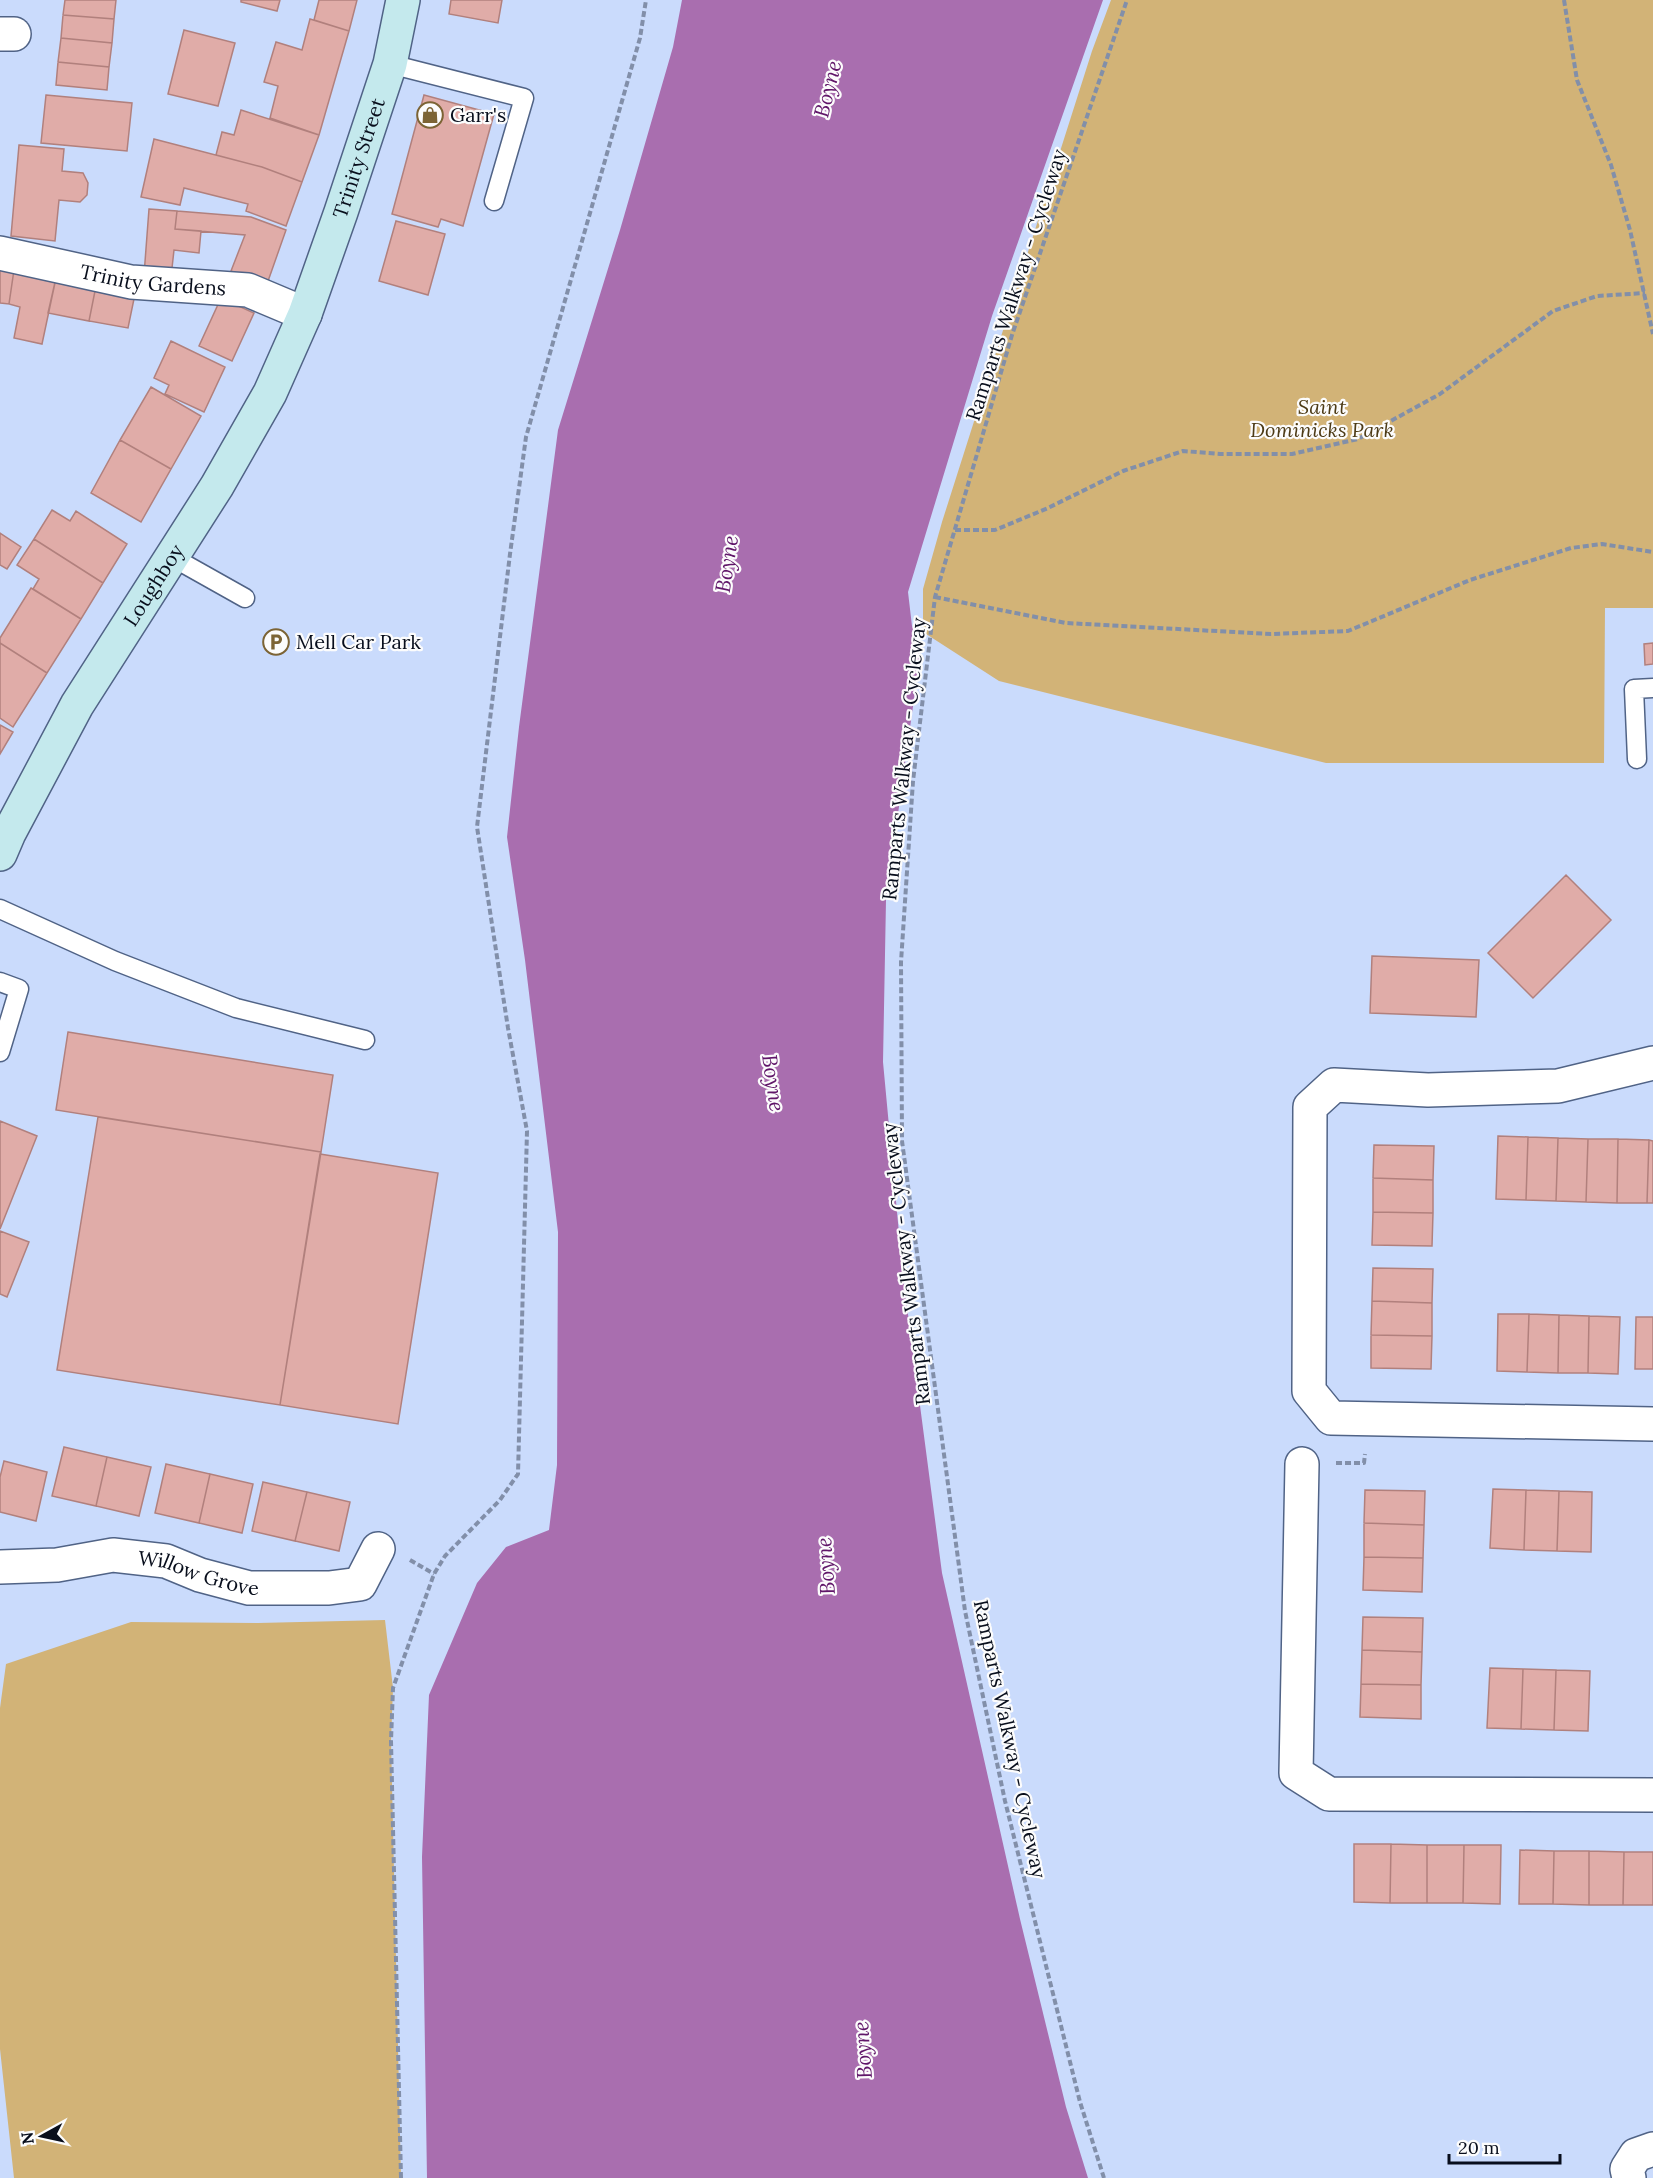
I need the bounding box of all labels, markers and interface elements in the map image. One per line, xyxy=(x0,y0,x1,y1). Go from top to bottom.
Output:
water label: Boyne xyxy=(807,58,848,120)
street label: Trinity Street xyxy=(327,94,390,221)
shop icon: Garr's xyxy=(415,100,445,130)
place label: Garr's xyxy=(450,102,506,127)
street label: Ramparts Walkway - Cycleway xyxy=(960,145,1071,424)
street label: Trinity Gardens xyxy=(78,258,227,300)
park label: Saint Dominicks Park xyxy=(1250,394,1394,442)
water label: Boyne xyxy=(709,533,744,595)
street label: Loughboy xyxy=(118,539,189,631)
street label: Ramparts Walkway - Cycleway xyxy=(876,616,931,902)
parking icon: Mell Car Park xyxy=(261,627,291,657)
place label: Mell Car Park xyxy=(296,629,421,654)
water label: Boyne xyxy=(756,1052,791,1113)
street label: Ramparts Walkway - Cycleway xyxy=(876,1121,935,1407)
water label: Boyne xyxy=(810,1536,841,1596)
street label: Willow Grove xyxy=(137,1545,259,1600)
street label: Ramparts Walkway - Cycleway xyxy=(969,1597,1052,1881)
water label: Boyne xyxy=(847,2020,878,2080)
north arrow xyxy=(12,2106,72,2166)
scale bar xyxy=(1449,2127,1560,2165)
text: N xyxy=(16,2131,38,2146)
text: 20 m xyxy=(1458,2136,1500,2159)

